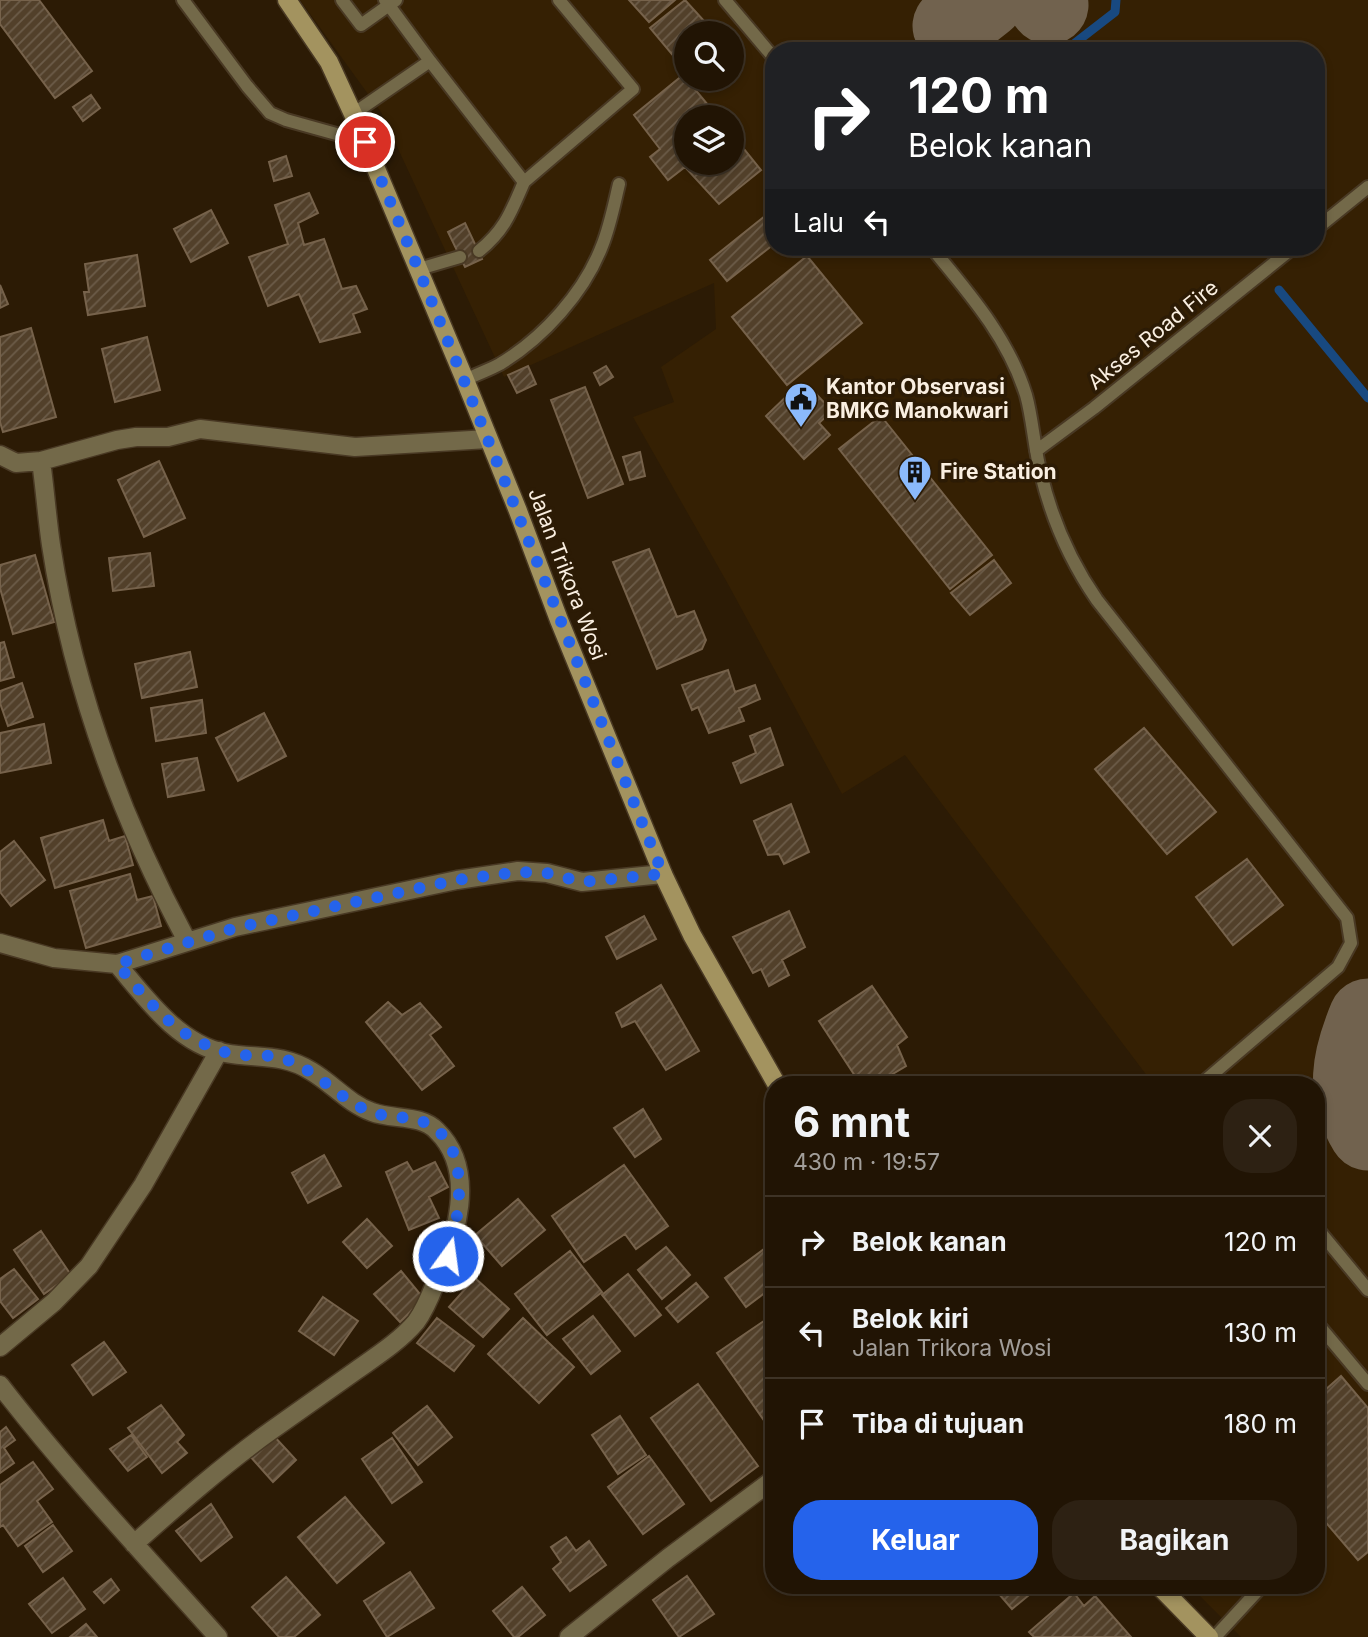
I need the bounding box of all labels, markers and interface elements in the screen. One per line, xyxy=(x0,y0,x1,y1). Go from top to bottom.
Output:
map controls xyxy=(674,21,744,175)
button: search xyxy=(674,21,744,91)
text: 120 m xyxy=(908,66,1049,125)
icon: right xyxy=(793,70,884,161)
button: layers xyxy=(674,105,744,175)
pin xyxy=(335,112,395,172)
icon: arrive xyxy=(346,123,384,161)
text: Belok kanan xyxy=(908,126,1092,165)
icon: left xyxy=(858,203,896,241)
text: Lalu xyxy=(793,207,844,238)
street label: Akses Road Fire xyxy=(1083,274,1223,395)
place label: Kantor Observasi BMKG Manokwari xyxy=(826,374,1009,423)
public building icon: Kantor Observasi BMKG Manokwari xyxy=(782,380,820,429)
building icon: Fire Station xyxy=(896,453,934,502)
place label: Fire Station xyxy=(940,459,1057,484)
street label: Jalan Trikora Wosi xyxy=(523,484,612,663)
text: 6 mnt xyxy=(793,1096,910,1147)
button: close xyxy=(1223,1099,1297,1173)
text: 430 m · 19:57 xyxy=(793,1148,940,1176)
position arrow xyxy=(411,1219,485,1293)
icon: right xyxy=(793,1223,831,1261)
text: Belok kanan xyxy=(852,1226,1007,1257)
text: 120 m xyxy=(1224,1226,1297,1257)
text: Belok kiri xyxy=(852,1303,969,1334)
icon: left xyxy=(793,1314,831,1352)
text: 130 m xyxy=(1224,1317,1297,1348)
text: Jalan Trikora Wosi xyxy=(852,1334,1052,1362)
icon: arrive xyxy=(793,1405,831,1443)
text: Tiba di tujuan xyxy=(852,1408,1024,1439)
text: 180 m xyxy=(1224,1408,1297,1439)
button: Keluar xyxy=(793,1500,1038,1580)
button: Bagikan xyxy=(1052,1500,1297,1580)

